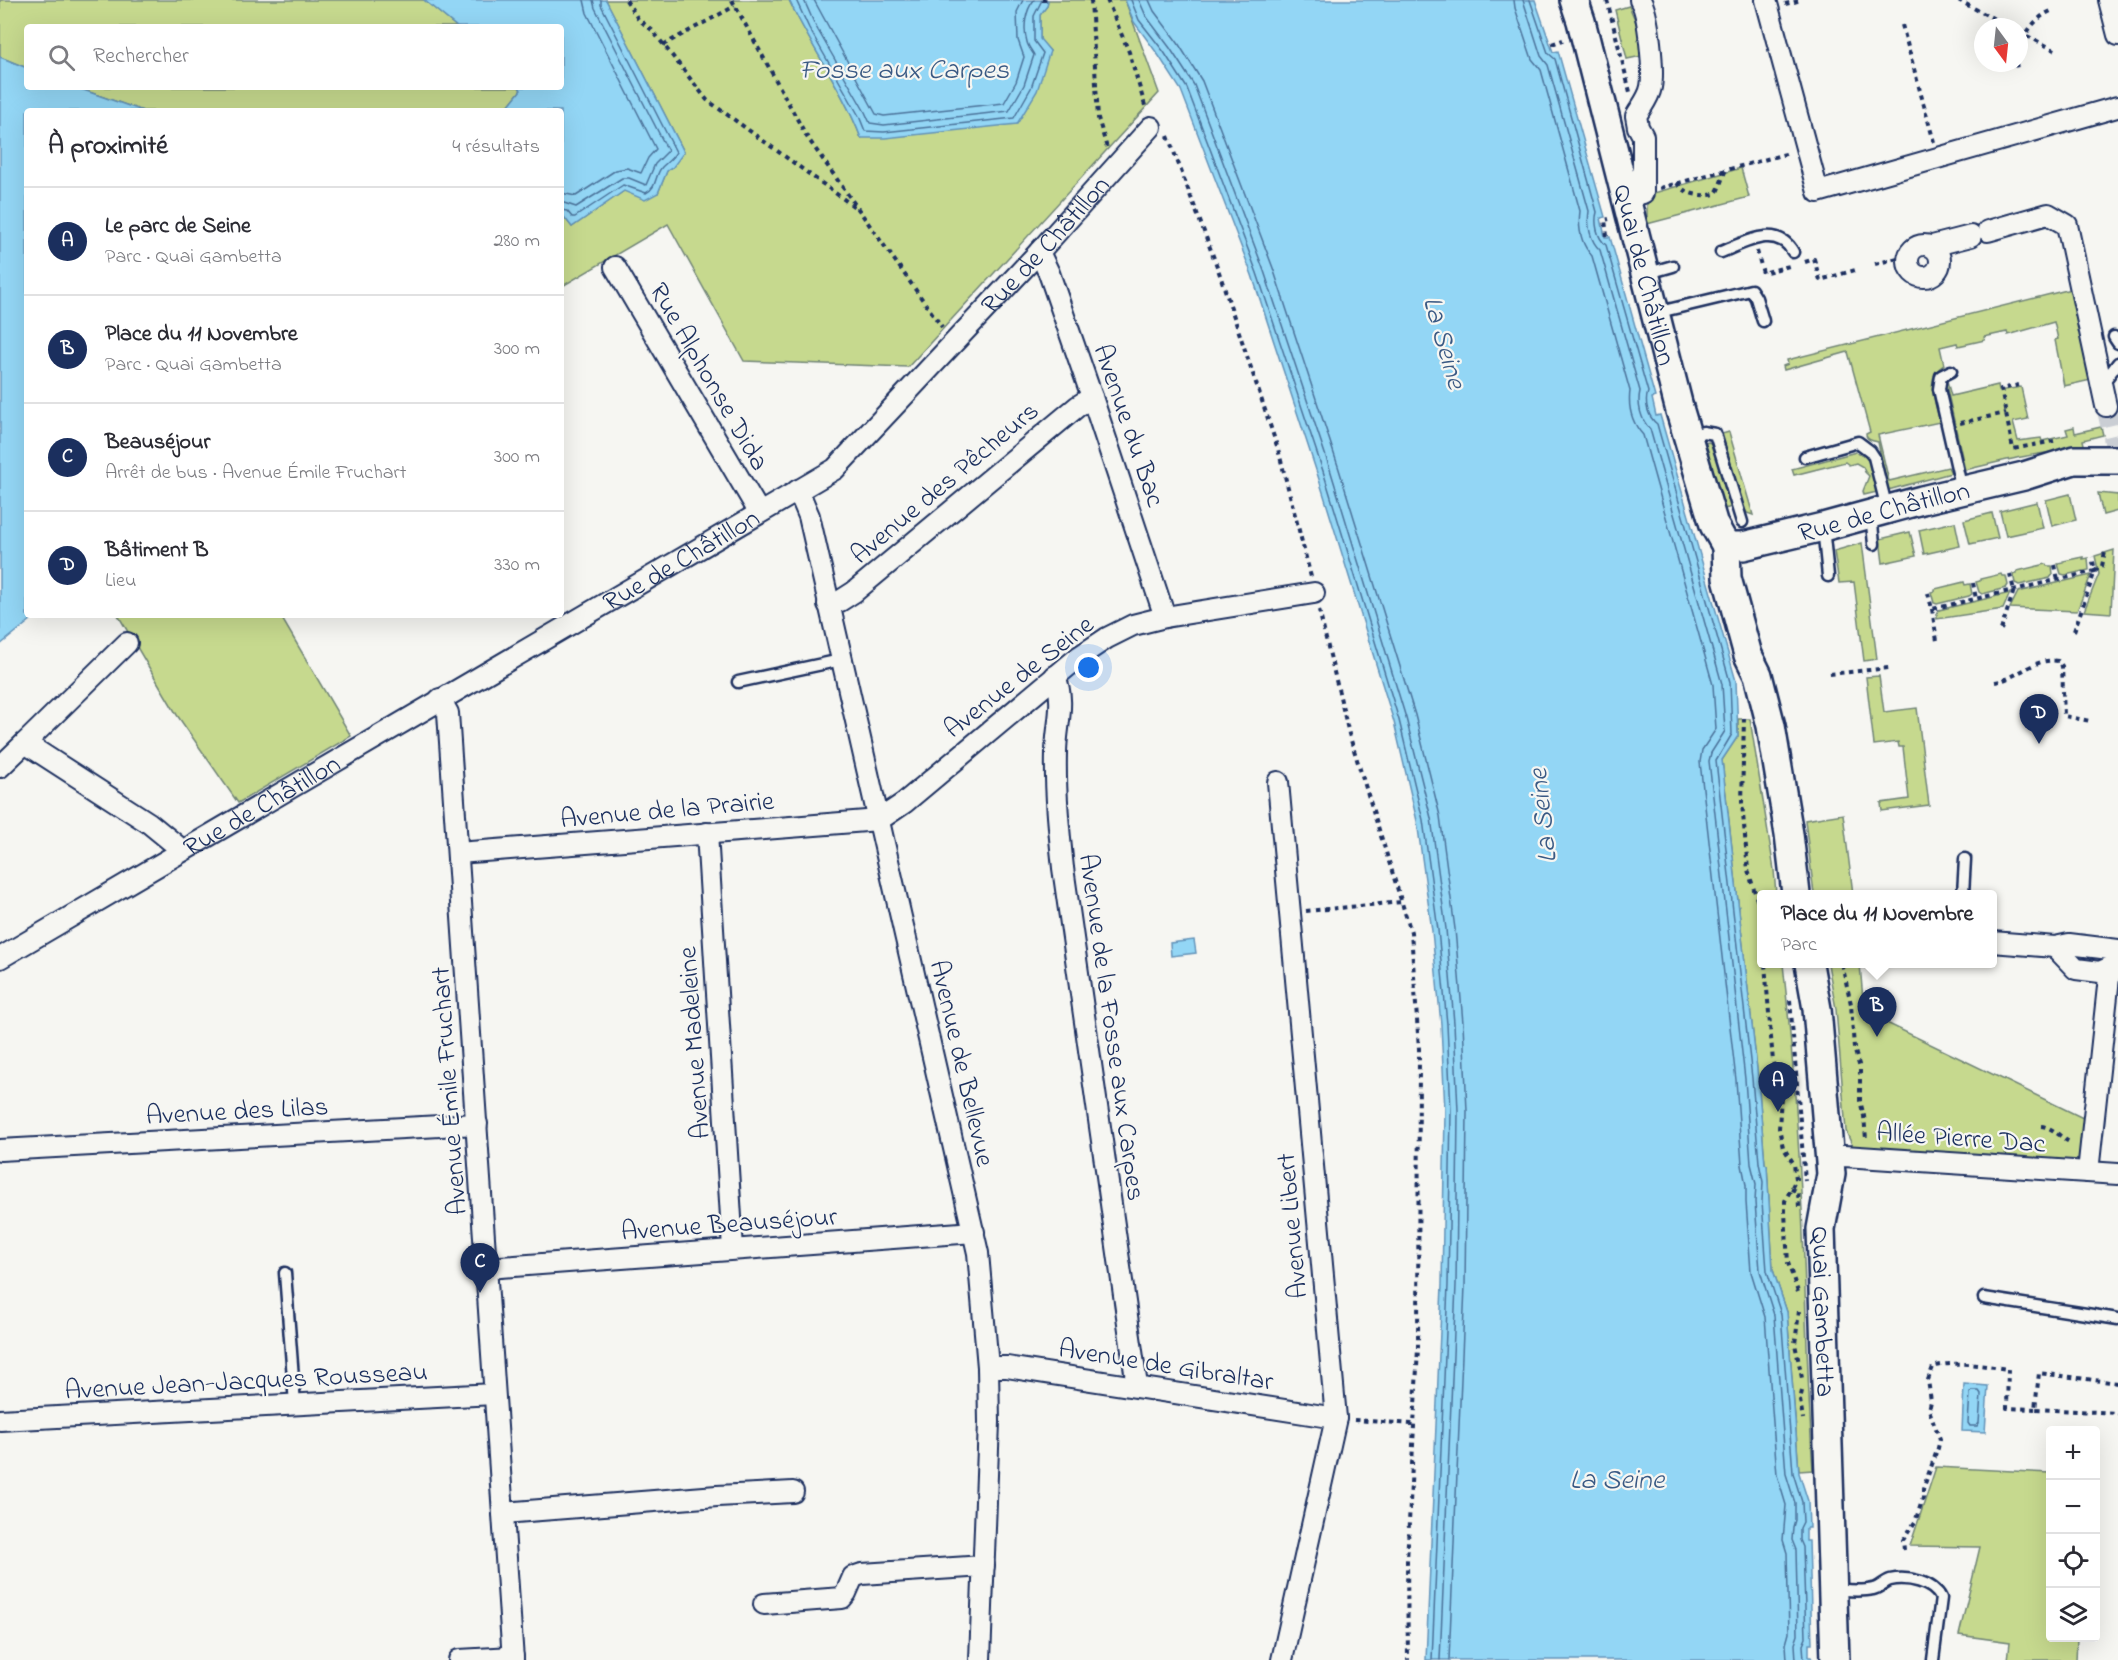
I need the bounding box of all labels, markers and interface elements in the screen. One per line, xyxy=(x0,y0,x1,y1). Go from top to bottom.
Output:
north arrow xyxy=(1974,18,2028,72)
search box xyxy=(24,24,564,90)
icon: search xyxy=(45,41,78,74)
text: Rechercher xyxy=(93,41,189,73)
water label: Fosse aux Carpes xyxy=(799,51,1010,92)
text: À proximité xyxy=(48,128,168,166)
text: 4 résultats xyxy=(452,133,540,162)
street label: Rue de Châtillon xyxy=(973,168,1120,324)
street label: Quai de Châtillon xyxy=(1601,181,1685,370)
text: Le parc de Seine xyxy=(105,211,251,243)
text: A xyxy=(61,227,74,256)
text: 280 m xyxy=(493,227,540,256)
text: Parc · Quai Gambetta xyxy=(105,243,282,272)
street label: Rue Alphonse Dida xyxy=(638,276,778,479)
water label: La Seine xyxy=(1410,292,1476,395)
text: Place du 11 Novembre xyxy=(105,319,298,351)
text: B xyxy=(61,335,74,364)
text: 300 m xyxy=(494,335,540,364)
street label: Avenue du Bac xyxy=(1082,339,1174,512)
text: Parc · Quai Gambetta xyxy=(105,351,282,380)
street label: Avenue des Pêcheurs xyxy=(843,393,1048,575)
text: Beauséjour xyxy=(105,427,210,459)
text: C xyxy=(62,443,73,472)
text: 300 m xyxy=(494,443,540,472)
text: Arrêt de bus · Avenue Émile Fruchart xyxy=(105,459,406,488)
street label: Rue de Châtillon xyxy=(1795,472,1974,554)
street label: Rue de Châtillon xyxy=(596,500,768,623)
text: Bâtiment B xyxy=(105,535,209,567)
text: D xyxy=(60,551,75,580)
text: 330 m xyxy=(494,551,540,580)
text: Lieu xyxy=(105,567,136,596)
street label: Avenue de Seine xyxy=(936,606,1104,749)
your location xyxy=(1074,653,1103,682)
pin: D xyxy=(2020,694,2058,744)
street label: Rue de Châtillon xyxy=(177,746,348,868)
water label: La Seine xyxy=(1519,765,1570,865)
street label: Avenue de la Prairie xyxy=(559,783,777,840)
street label: Avenue de la Fosse aux Carpes xyxy=(1067,851,1154,1203)
popup xyxy=(1757,890,1997,968)
text: Place du 11 Novembre xyxy=(1781,899,1973,931)
text: Parc xyxy=(1781,931,1817,960)
street label: Avenue Madeleine xyxy=(669,944,722,1140)
street label: Avenue de Bellevue xyxy=(918,956,1003,1172)
street label: Avenue Émile Fruchart xyxy=(422,965,479,1216)
pin: B xyxy=(1858,988,1896,1037)
pin: A xyxy=(1758,1062,1798,1112)
street label: Avenue des Lilas xyxy=(145,1088,330,1137)
street label: Allée Pierre Dac xyxy=(1875,1114,2047,1165)
street label: Avenue Libert xyxy=(1268,1151,1319,1300)
street label: Avenue Beauséjour xyxy=(620,1198,839,1253)
street label: Quai Gambetta xyxy=(1799,1226,1843,1398)
pin: C xyxy=(460,1244,500,1293)
street label: Avenue de Gibraltar xyxy=(1055,1330,1276,1403)
street label: Avenue Jean-Jacques Rousseau xyxy=(64,1354,429,1411)
map controls xyxy=(2046,1426,2100,1642)
button: + xyxy=(2046,1426,2100,1480)
water label: La Seine xyxy=(1570,1461,1666,1502)
button: − xyxy=(2046,1480,2100,1534)
button: locate xyxy=(2046,1534,2100,1588)
button: layers xyxy=(2046,1588,2100,1642)

